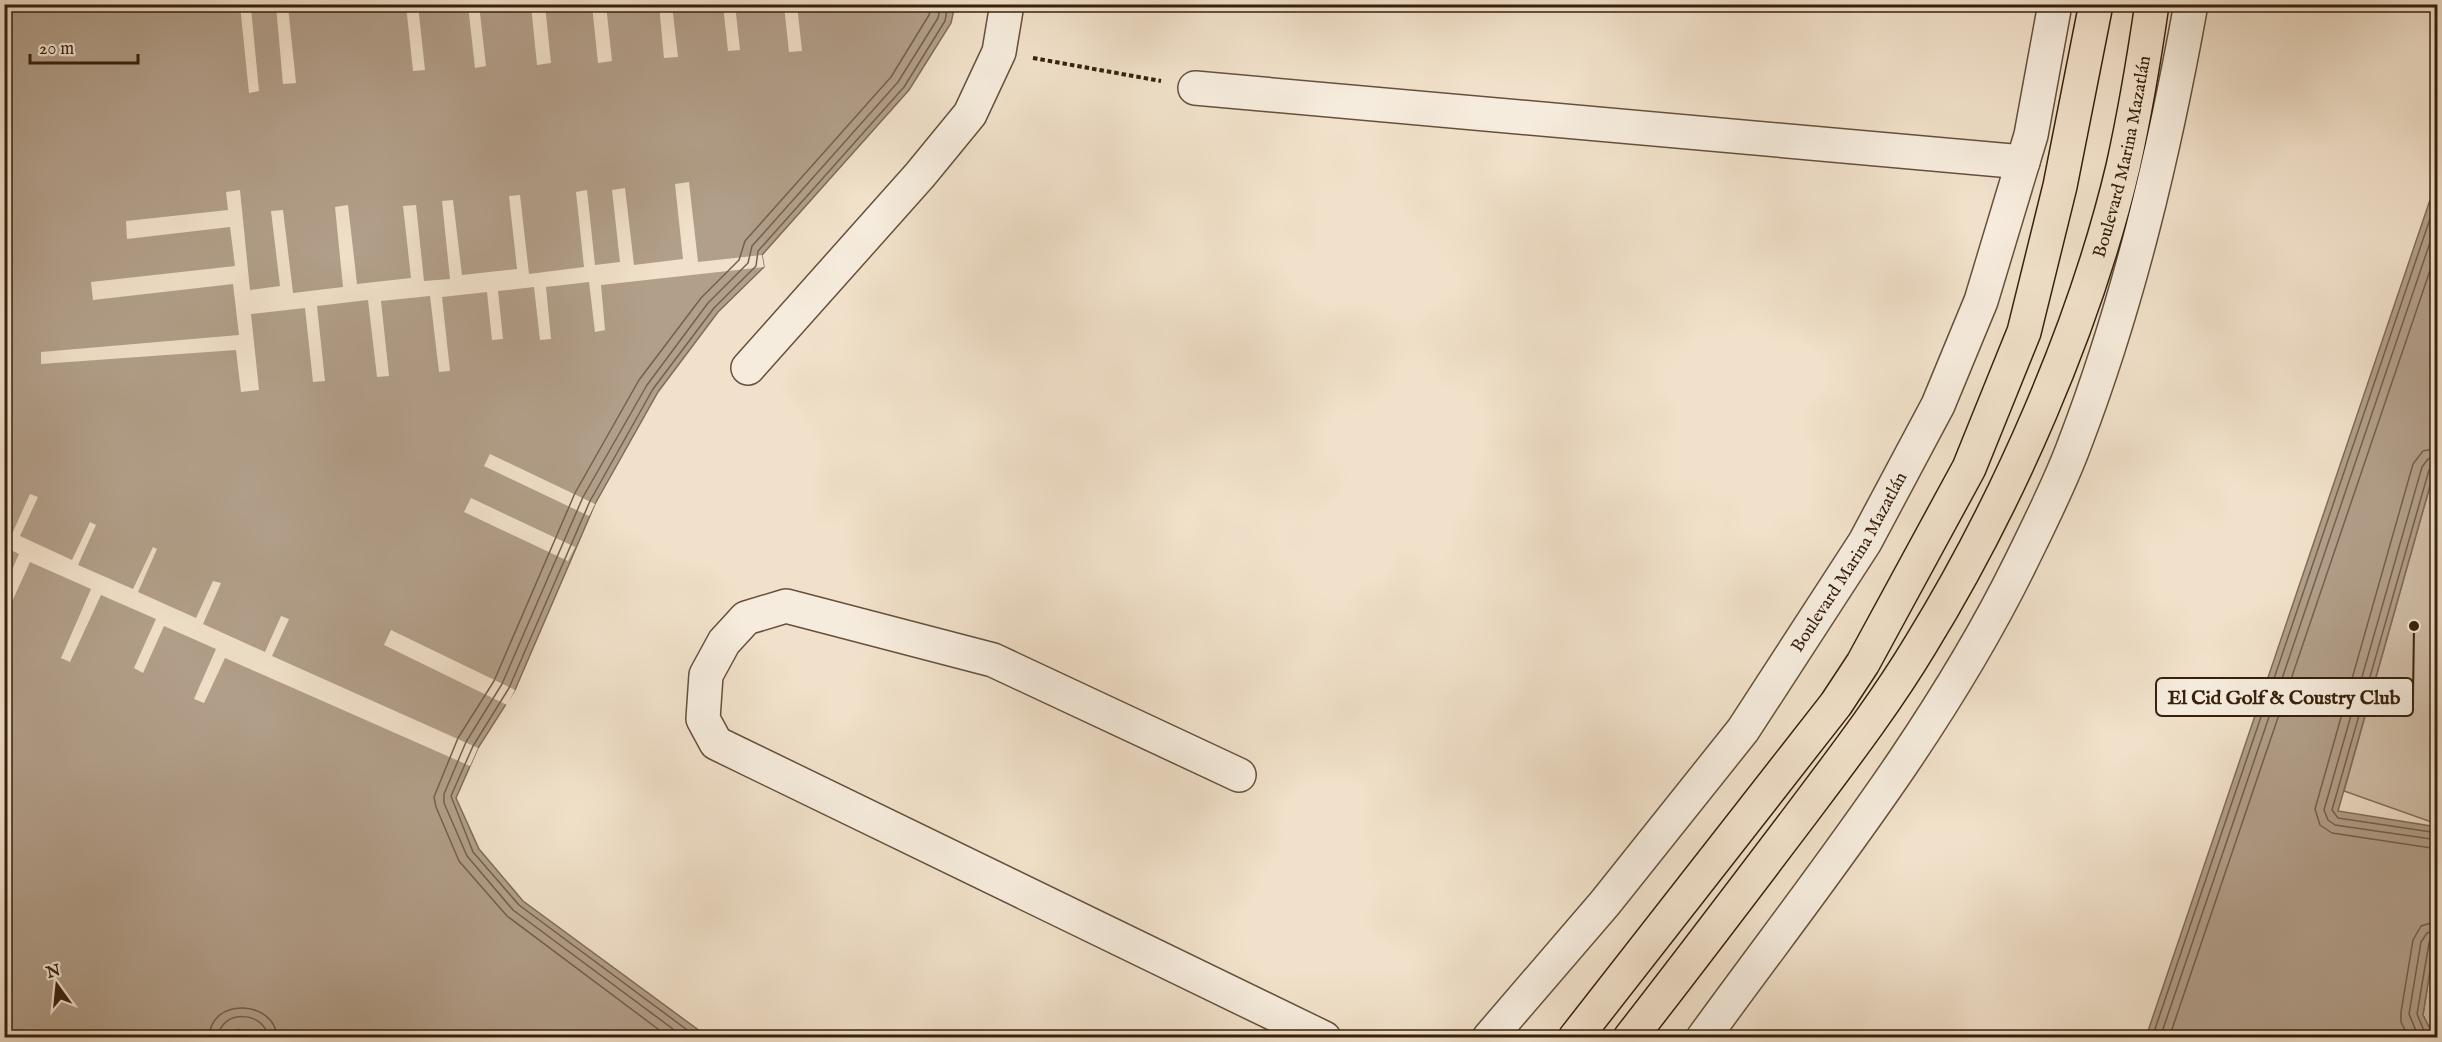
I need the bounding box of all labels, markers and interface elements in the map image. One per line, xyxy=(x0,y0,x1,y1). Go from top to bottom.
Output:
scale bar xyxy=(30,27,138,65)
text: 20 m xyxy=(39,38,74,61)
street label: Boulevard Marina Mazatlán xyxy=(2089,54,2157,261)
street label: Boulevard Marina Mazatlán xyxy=(1787,468,1913,657)
callout: El Cid Golf & Coustry Club xyxy=(2156,678,2413,716)
text: El Cid Golf & Coustry Club xyxy=(2168,686,2401,711)
north arrow xyxy=(27,955,87,1015)
text: N xyxy=(43,961,63,984)

